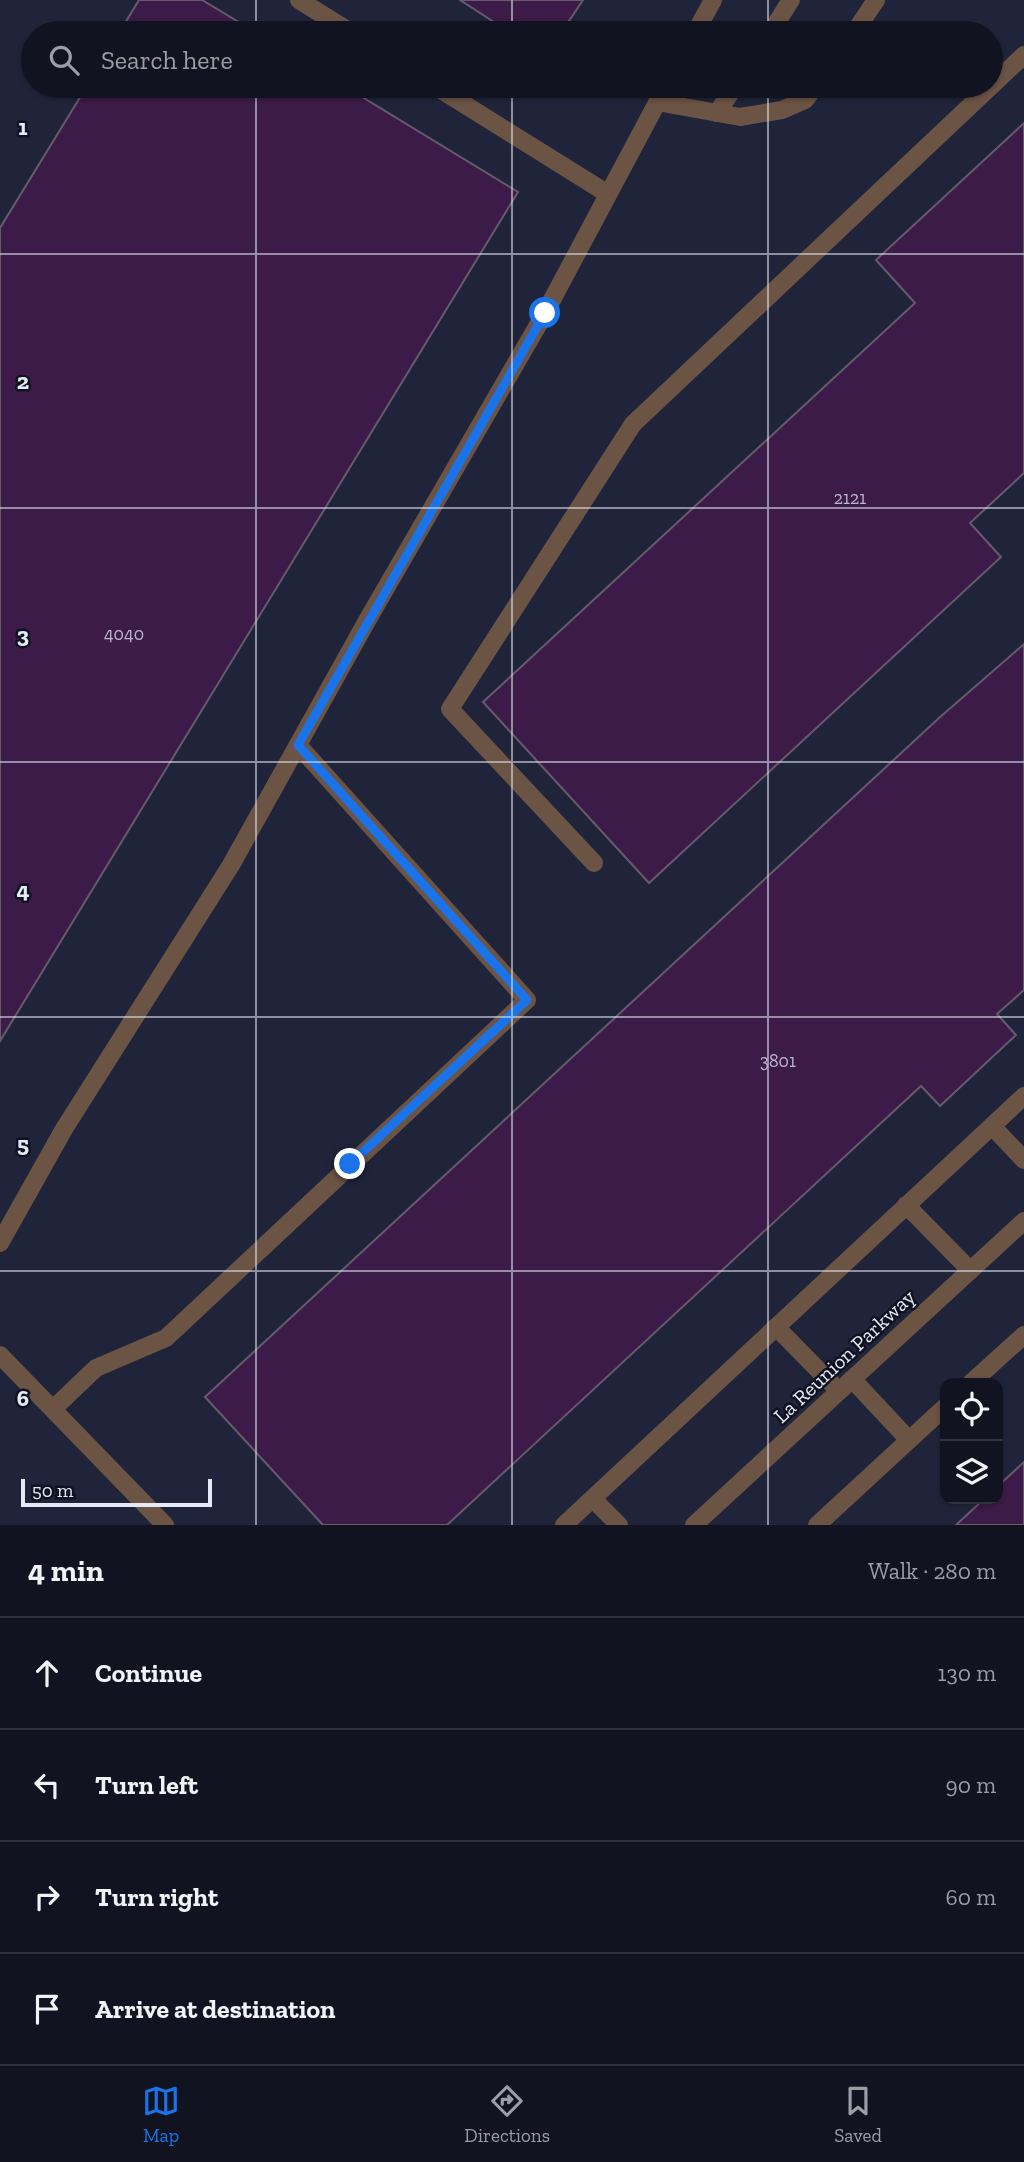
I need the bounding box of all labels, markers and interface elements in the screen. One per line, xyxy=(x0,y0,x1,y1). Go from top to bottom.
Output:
search box xyxy=(21,21,1003,98)
icon: search xyxy=(45,41,83,79)
text: Search here xyxy=(101,44,233,76)
text: 1 xyxy=(18,113,28,141)
route start xyxy=(529,297,560,328)
text: 2 xyxy=(17,367,29,395)
house number: 2121 xyxy=(834,487,866,509)
text: 3 xyxy=(17,621,29,649)
house number: 4040 xyxy=(104,623,144,645)
text: 4 xyxy=(16,876,30,904)
house number: 3801 xyxy=(760,1050,796,1072)
text: 5 xyxy=(17,1130,29,1158)
route end xyxy=(334,1148,365,1179)
street label: La Reunion Parkway xyxy=(768,1284,920,1428)
map controls xyxy=(940,1378,1003,1504)
button: locate xyxy=(940,1378,1003,1441)
text: 6 xyxy=(17,1384,29,1412)
button: layers xyxy=(940,1441,1003,1504)
scale bar xyxy=(21,1476,212,1508)
text: 50 m xyxy=(32,1479,73,1502)
text: 4 min xyxy=(28,1553,104,1589)
text: Walk · 280 m xyxy=(868,1557,996,1585)
icon: ahead xyxy=(28,1654,66,1692)
text: Continue xyxy=(95,1657,202,1689)
text: 130 m xyxy=(938,1659,996,1687)
icon: left xyxy=(28,1766,66,1804)
text: Turn left xyxy=(95,1769,198,1801)
text: 90 m xyxy=(945,1771,996,1799)
icon: right xyxy=(28,1878,66,1916)
text: Turn right xyxy=(95,1881,218,1913)
text: 60 m xyxy=(945,1883,996,1911)
icon: arrive xyxy=(28,1990,66,2028)
text: Arrive at destination xyxy=(95,1993,335,2025)
tab: Map xyxy=(142,2082,180,2147)
tab: Directions xyxy=(464,2082,550,2147)
tab: Saved xyxy=(834,2082,882,2147)

